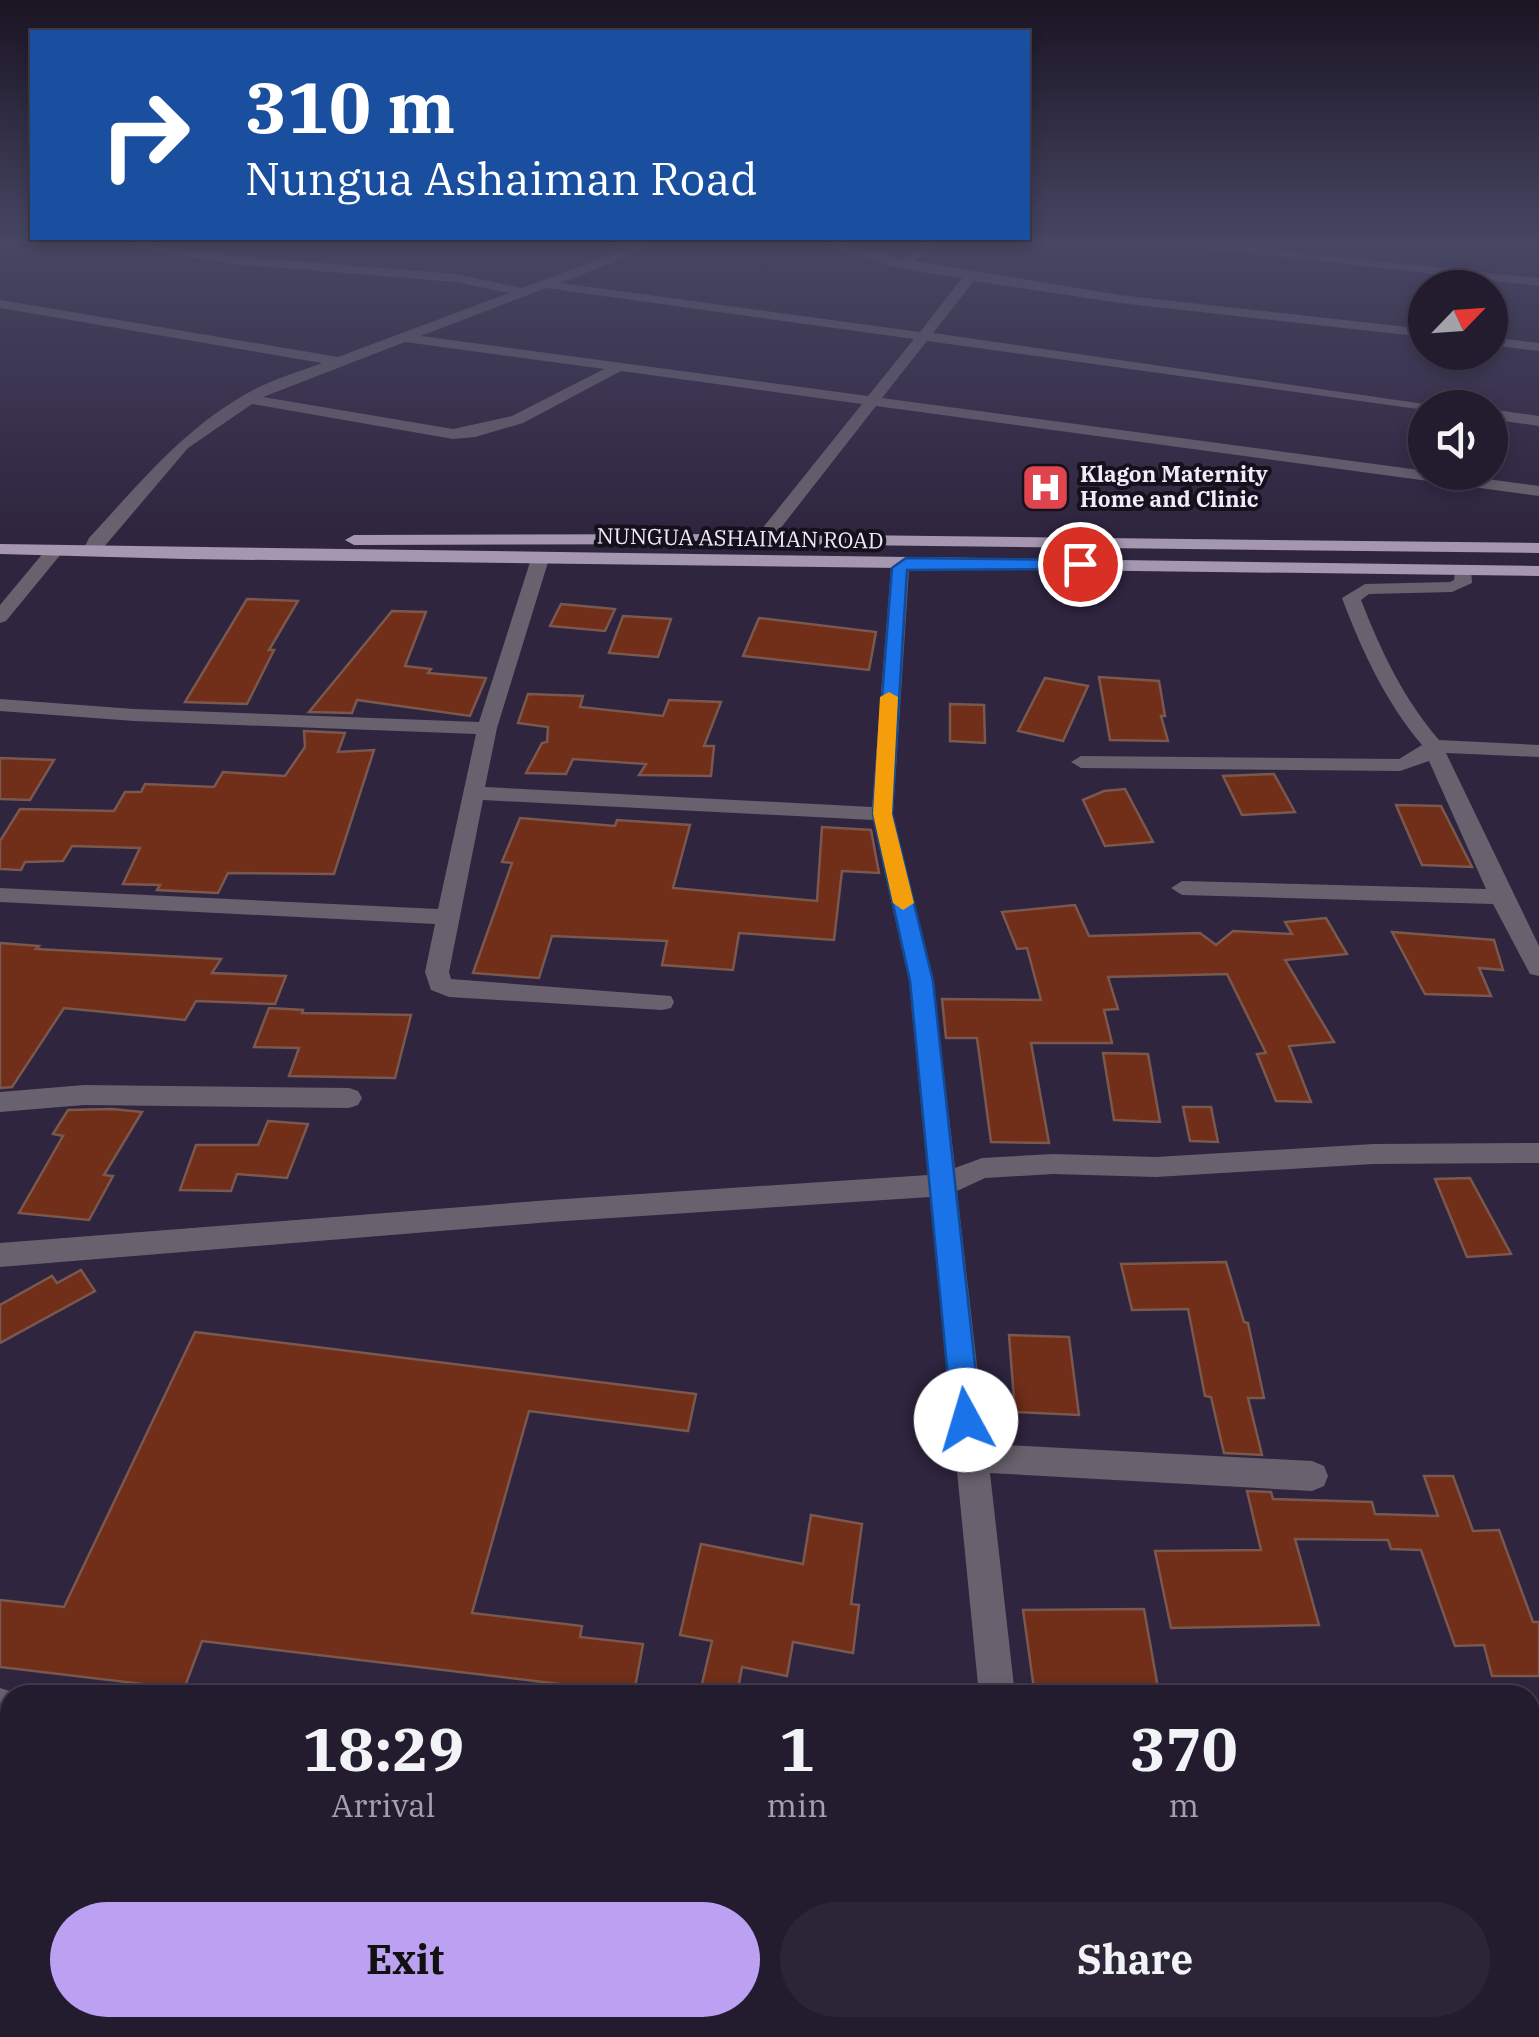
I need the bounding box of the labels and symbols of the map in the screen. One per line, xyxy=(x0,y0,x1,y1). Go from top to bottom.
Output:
north arrow xyxy=(1408,270,1508,370)
place label: Klagon Maternity Home and Clinic xyxy=(1080,459,1268,513)
hospital icon: Klagon Maternity Home and Clinic xyxy=(1019,461,1071,513)
street label: NUNGUA ASHAIMAN ROAD xyxy=(596,520,884,555)
pin xyxy=(1038,522,1123,607)
position arrow xyxy=(914,1368,1018,1472)

